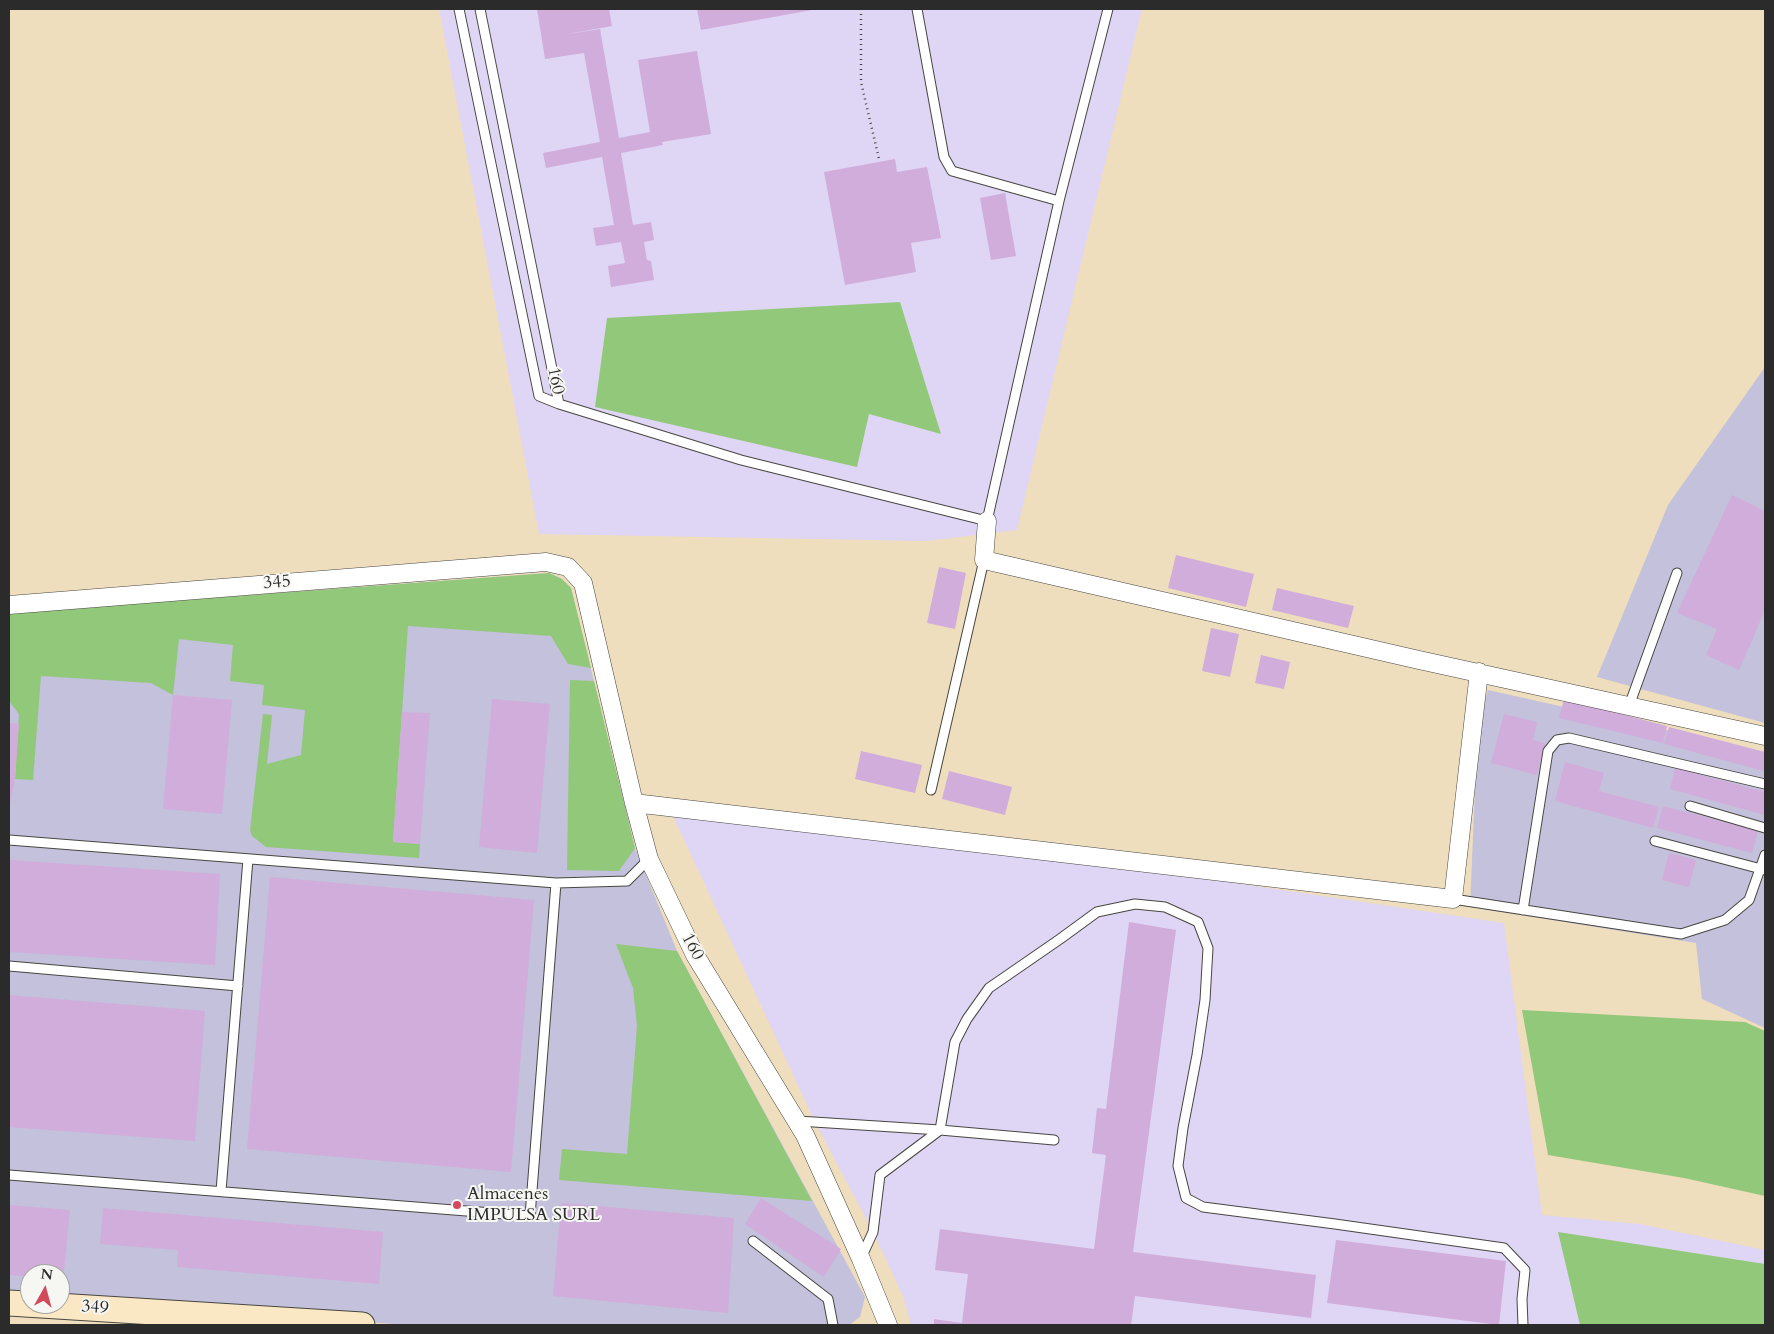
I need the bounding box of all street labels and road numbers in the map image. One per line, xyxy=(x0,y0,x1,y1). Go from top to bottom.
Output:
street label: 160 xyxy=(542,365,568,397)
street label: 345 xyxy=(262,571,292,595)
street label: 160 xyxy=(676,930,708,964)
street label: 349 xyxy=(80,1296,110,1320)

